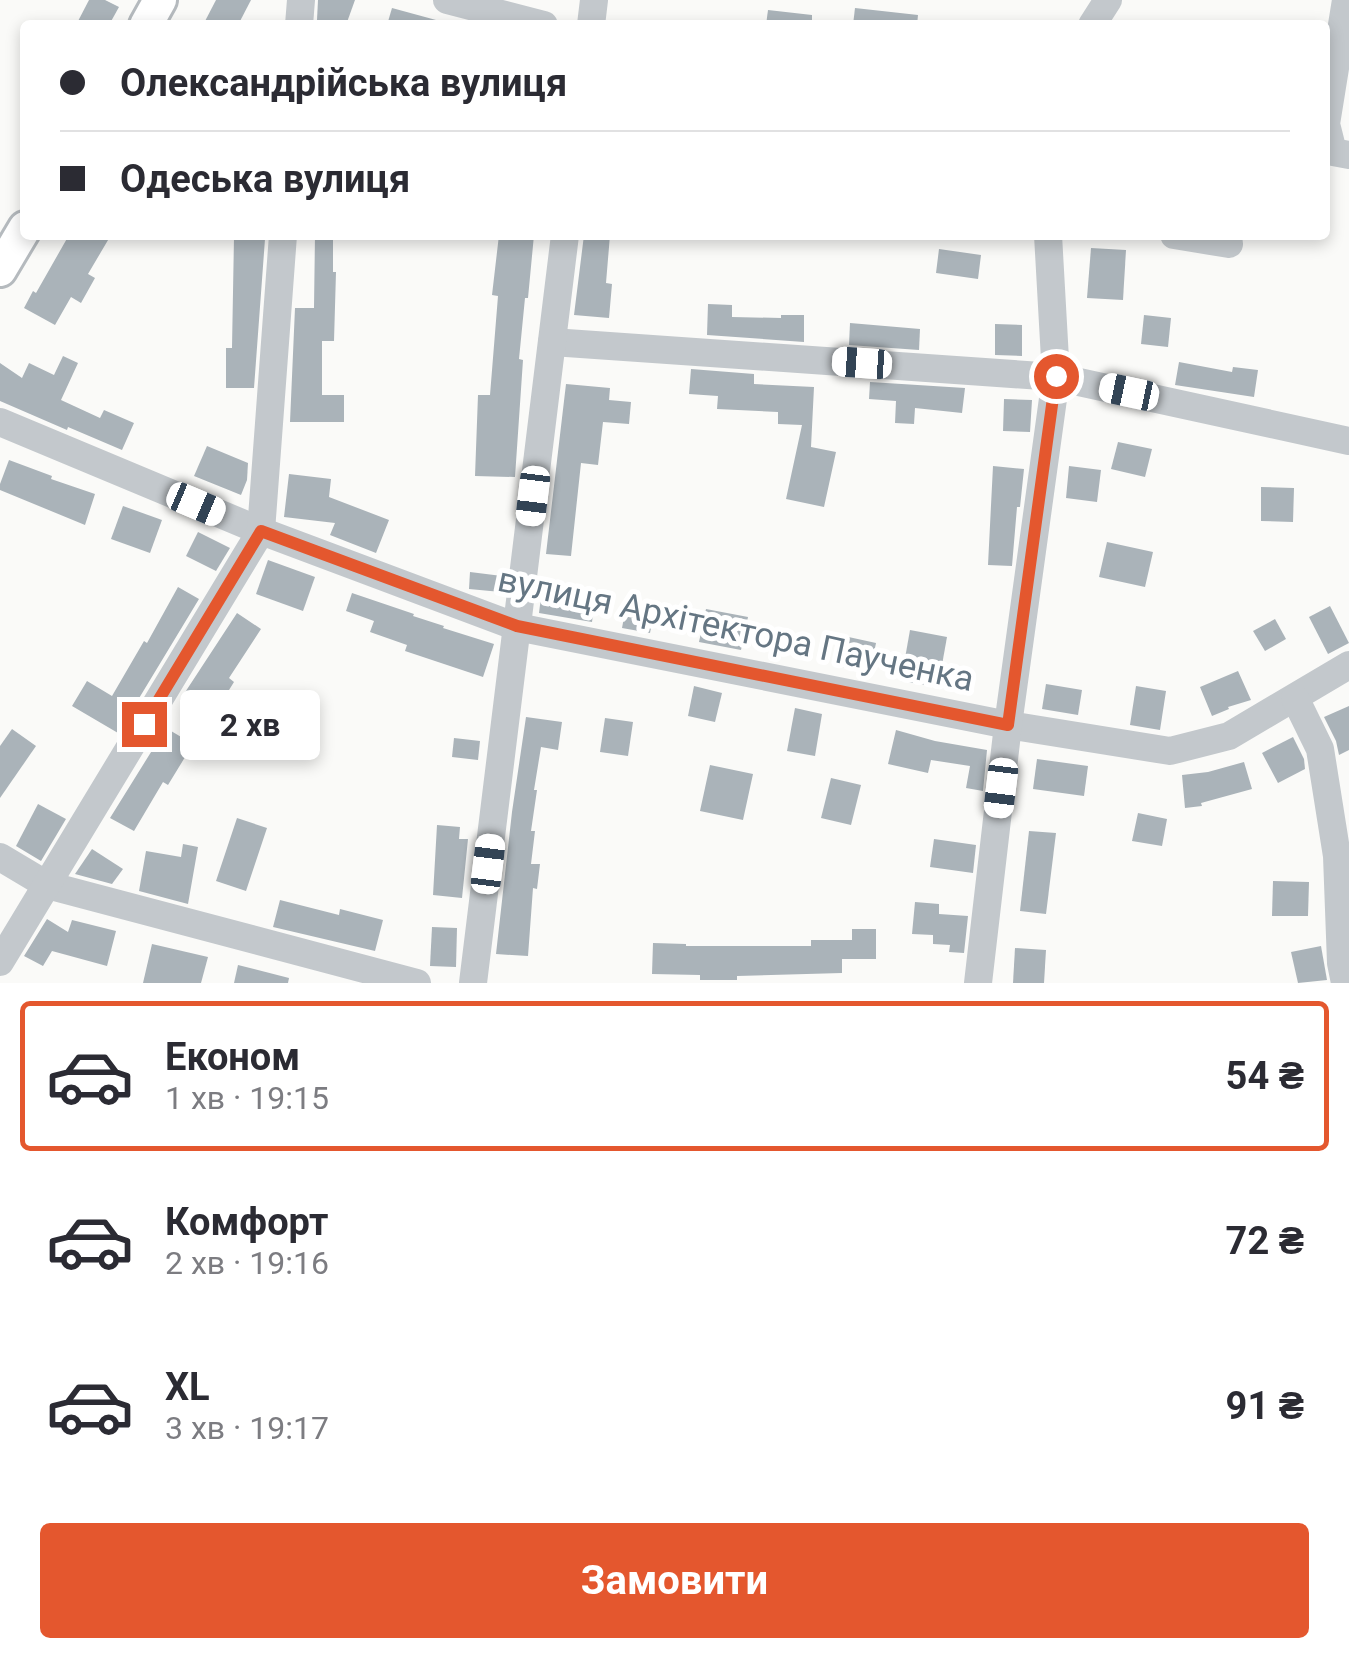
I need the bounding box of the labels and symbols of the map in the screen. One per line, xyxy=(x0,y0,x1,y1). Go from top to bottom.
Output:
car xyxy=(831,346,893,380)
route start xyxy=(1034,354,1079,399)
car xyxy=(1097,371,1161,413)
car xyxy=(514,464,552,528)
car xyxy=(163,478,229,530)
street label: вулиця Архітектора Паученка xyxy=(494,559,978,700)
callout: 2 хв xyxy=(179,689,319,759)
route end xyxy=(122,702,167,747)
car xyxy=(982,756,1020,820)
car xyxy=(469,832,507,896)

